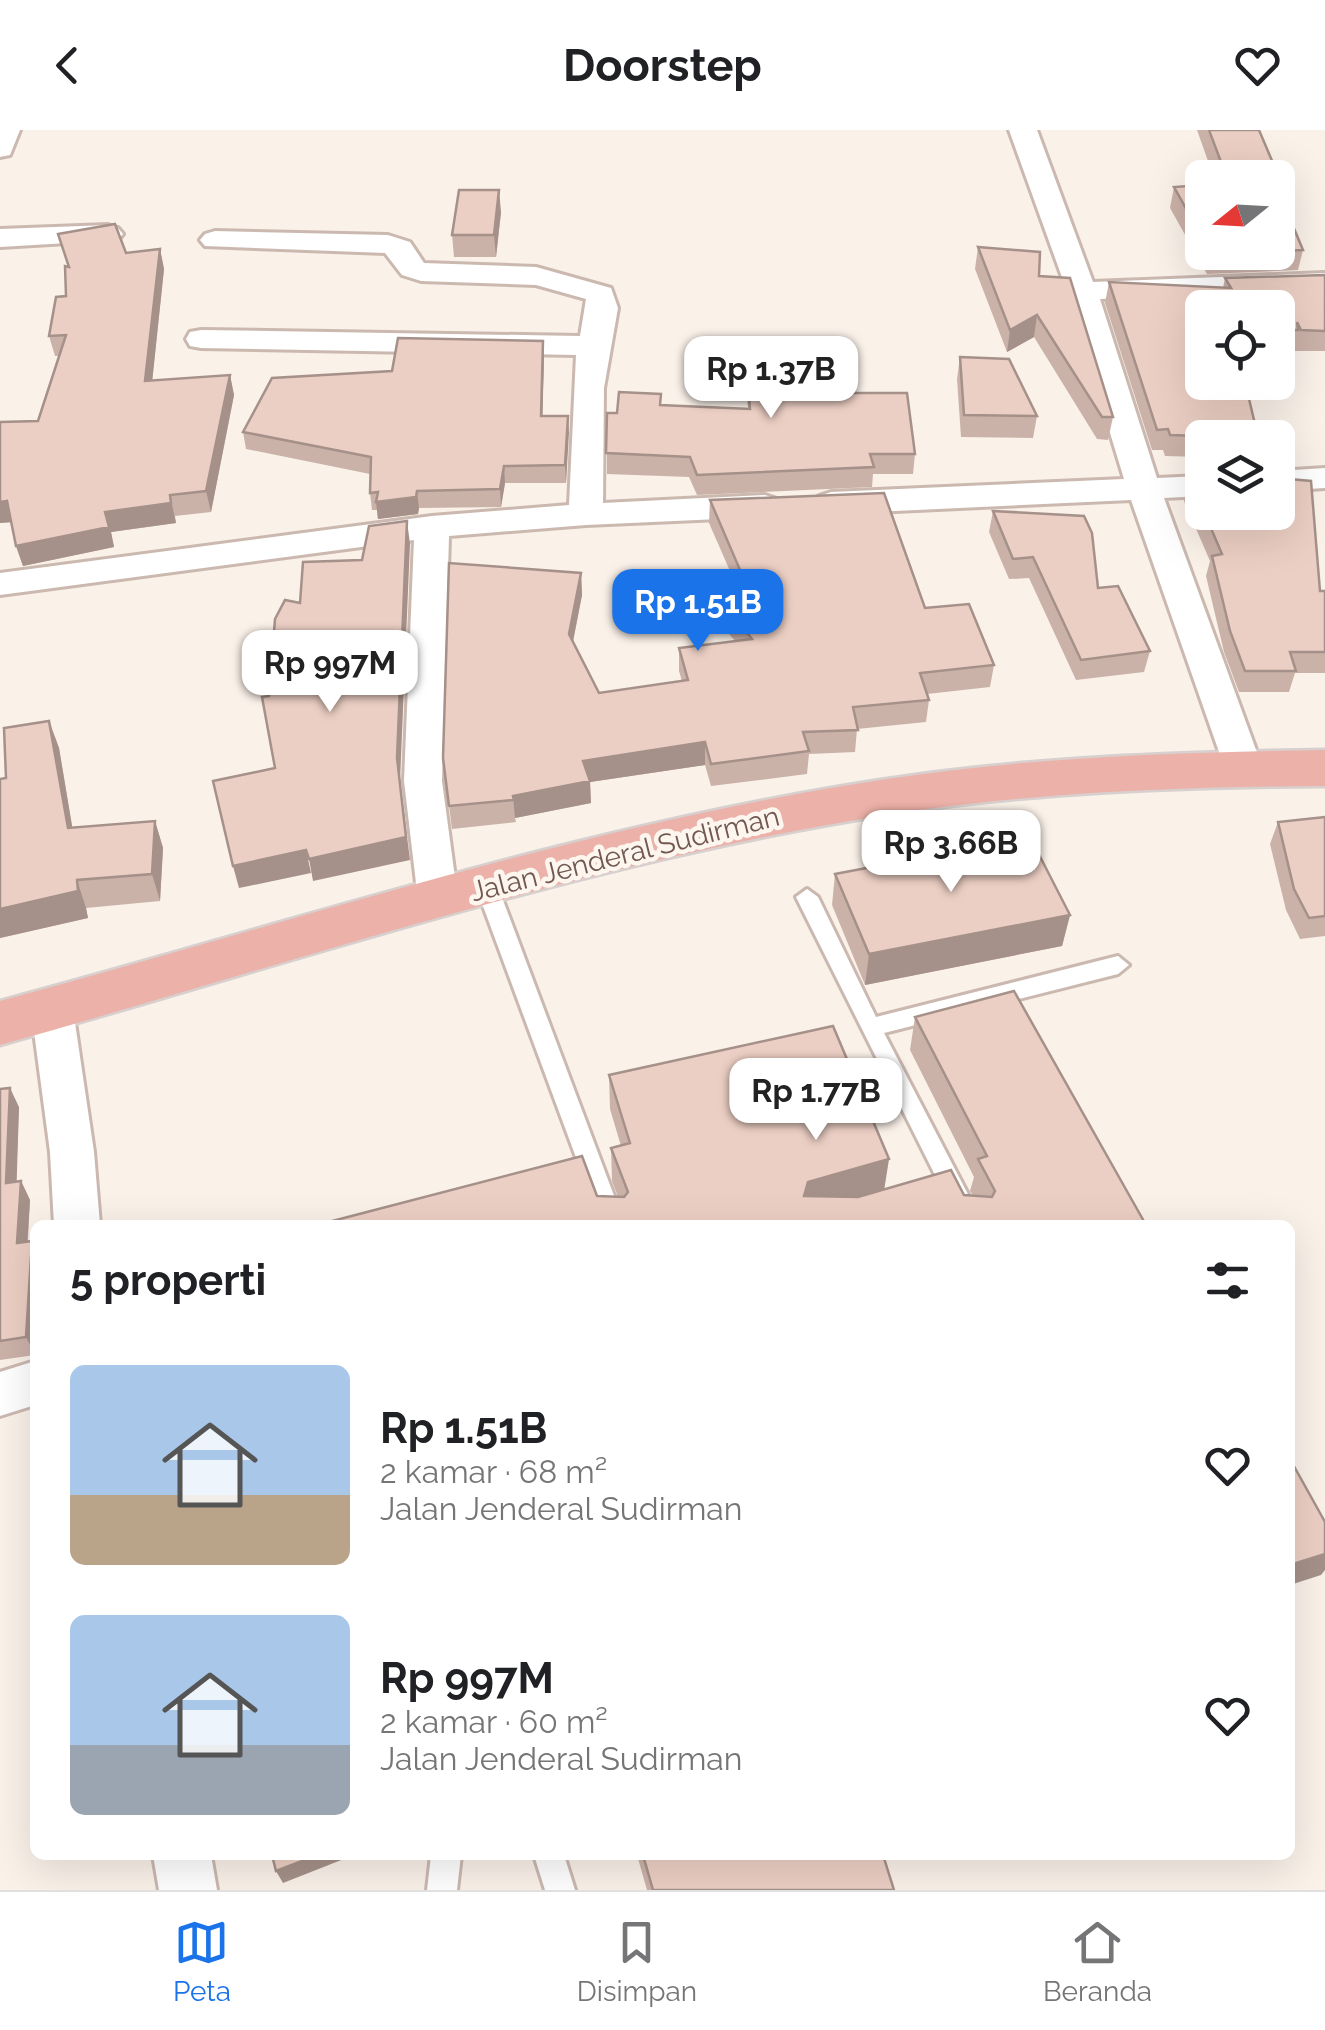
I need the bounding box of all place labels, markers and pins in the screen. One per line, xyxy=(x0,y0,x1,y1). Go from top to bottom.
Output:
pin: Rp 1.37B xyxy=(668,336,874,421)
pin: Rp 1.51B xyxy=(595,569,801,654)
pin: Rp 997M xyxy=(238,630,422,715)
pin: Rp 3.66B xyxy=(848,810,1054,895)
pin: Rp 1.77B xyxy=(713,1058,919,1143)

